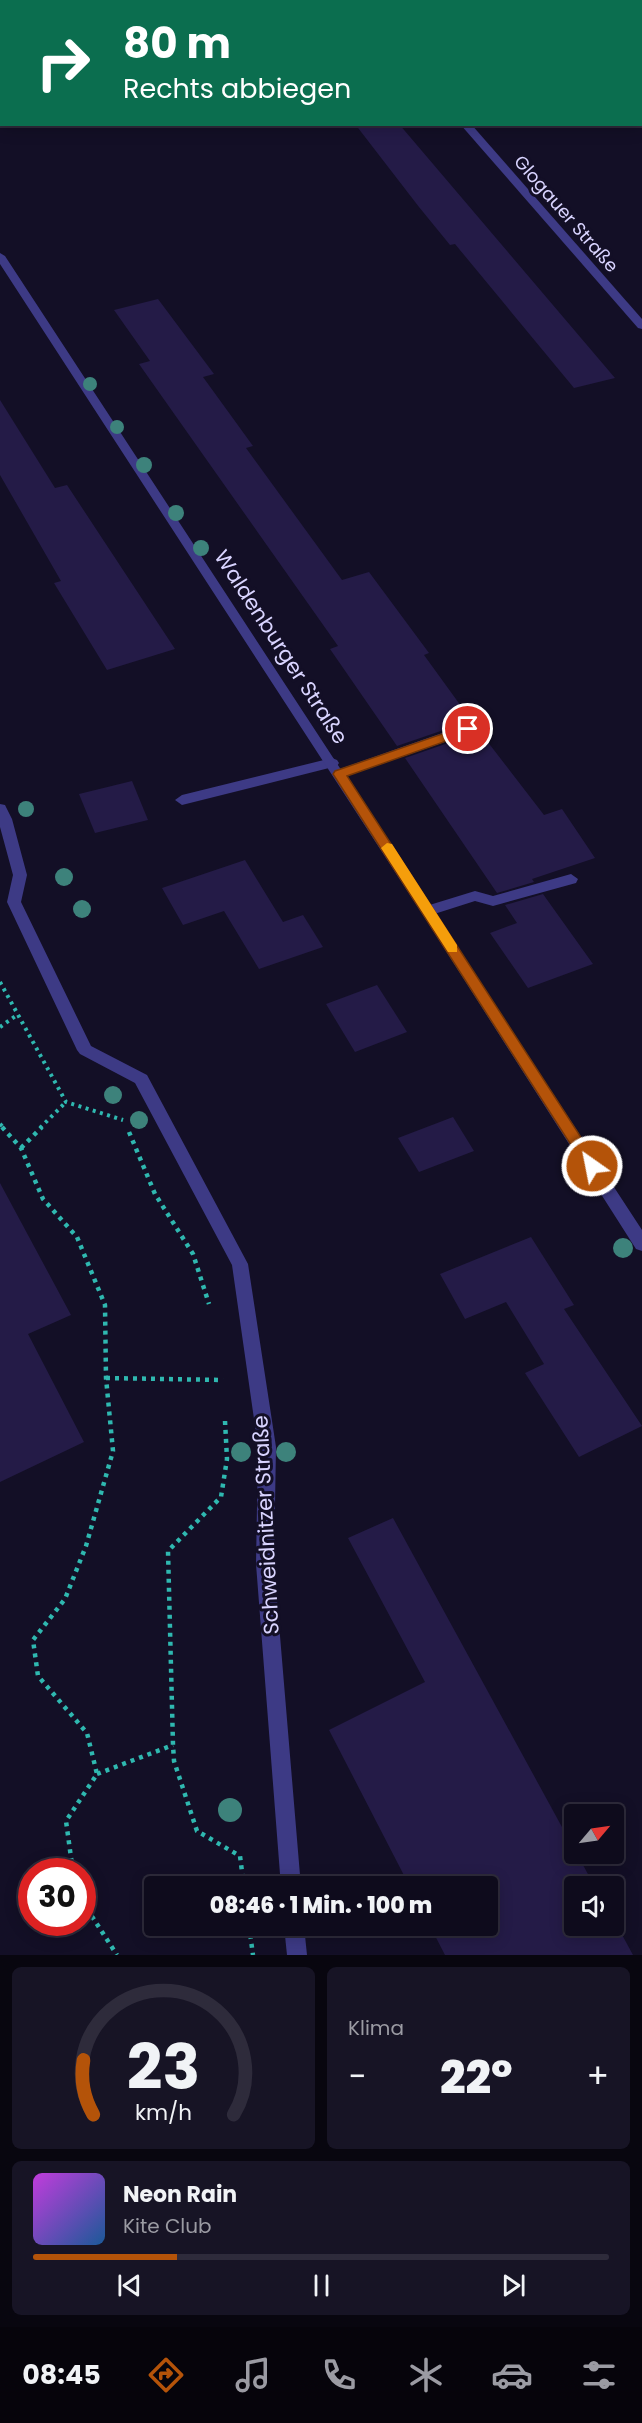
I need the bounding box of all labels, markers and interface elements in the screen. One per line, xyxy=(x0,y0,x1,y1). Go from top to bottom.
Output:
text: 80 m xyxy=(123,14,231,73)
icon: right xyxy=(24,24,102,102)
text: Rechts abbiegen xyxy=(123,70,351,107)
street label: Glogauer Straße xyxy=(508,150,624,278)
street label: Waldenburger Straße xyxy=(208,544,355,749)
pin xyxy=(442,703,493,754)
icon: arrive xyxy=(451,712,484,745)
position arrow xyxy=(560,1134,624,1198)
street label: Schweidnitzer Straße xyxy=(245,1415,286,1635)
north arrow xyxy=(564,1804,624,1864)
map controls xyxy=(564,1804,624,1936)
speed limit sign: 30 xyxy=(18,1858,96,1936)
button: sound xyxy=(564,1876,624,1936)
text: 08:46 · 1 Min. · 100 m xyxy=(210,1890,432,1921)
text: Klima xyxy=(348,2014,404,2042)
text: 23 xyxy=(127,2023,200,2111)
text: 22° xyxy=(440,2046,513,2109)
text: − xyxy=(348,2053,366,2100)
text: + xyxy=(586,2053,609,2100)
text: km/h xyxy=(135,2097,192,2128)
text: Neon Rain xyxy=(123,2179,237,2210)
text: Kite Club xyxy=(123,2212,212,2240)
icon: previous xyxy=(113,2269,146,2302)
icon: pause xyxy=(305,2269,338,2302)
icon: next xyxy=(497,2269,530,2302)
icon: directions xyxy=(145,2354,187,2396)
icon: music xyxy=(232,2354,274,2396)
icon: phone xyxy=(318,2354,360,2396)
icon: climate xyxy=(405,2354,447,2396)
icon: car xyxy=(491,2354,533,2396)
icon: filters xyxy=(578,2354,620,2396)
text: 08:45 xyxy=(22,2356,101,2393)

